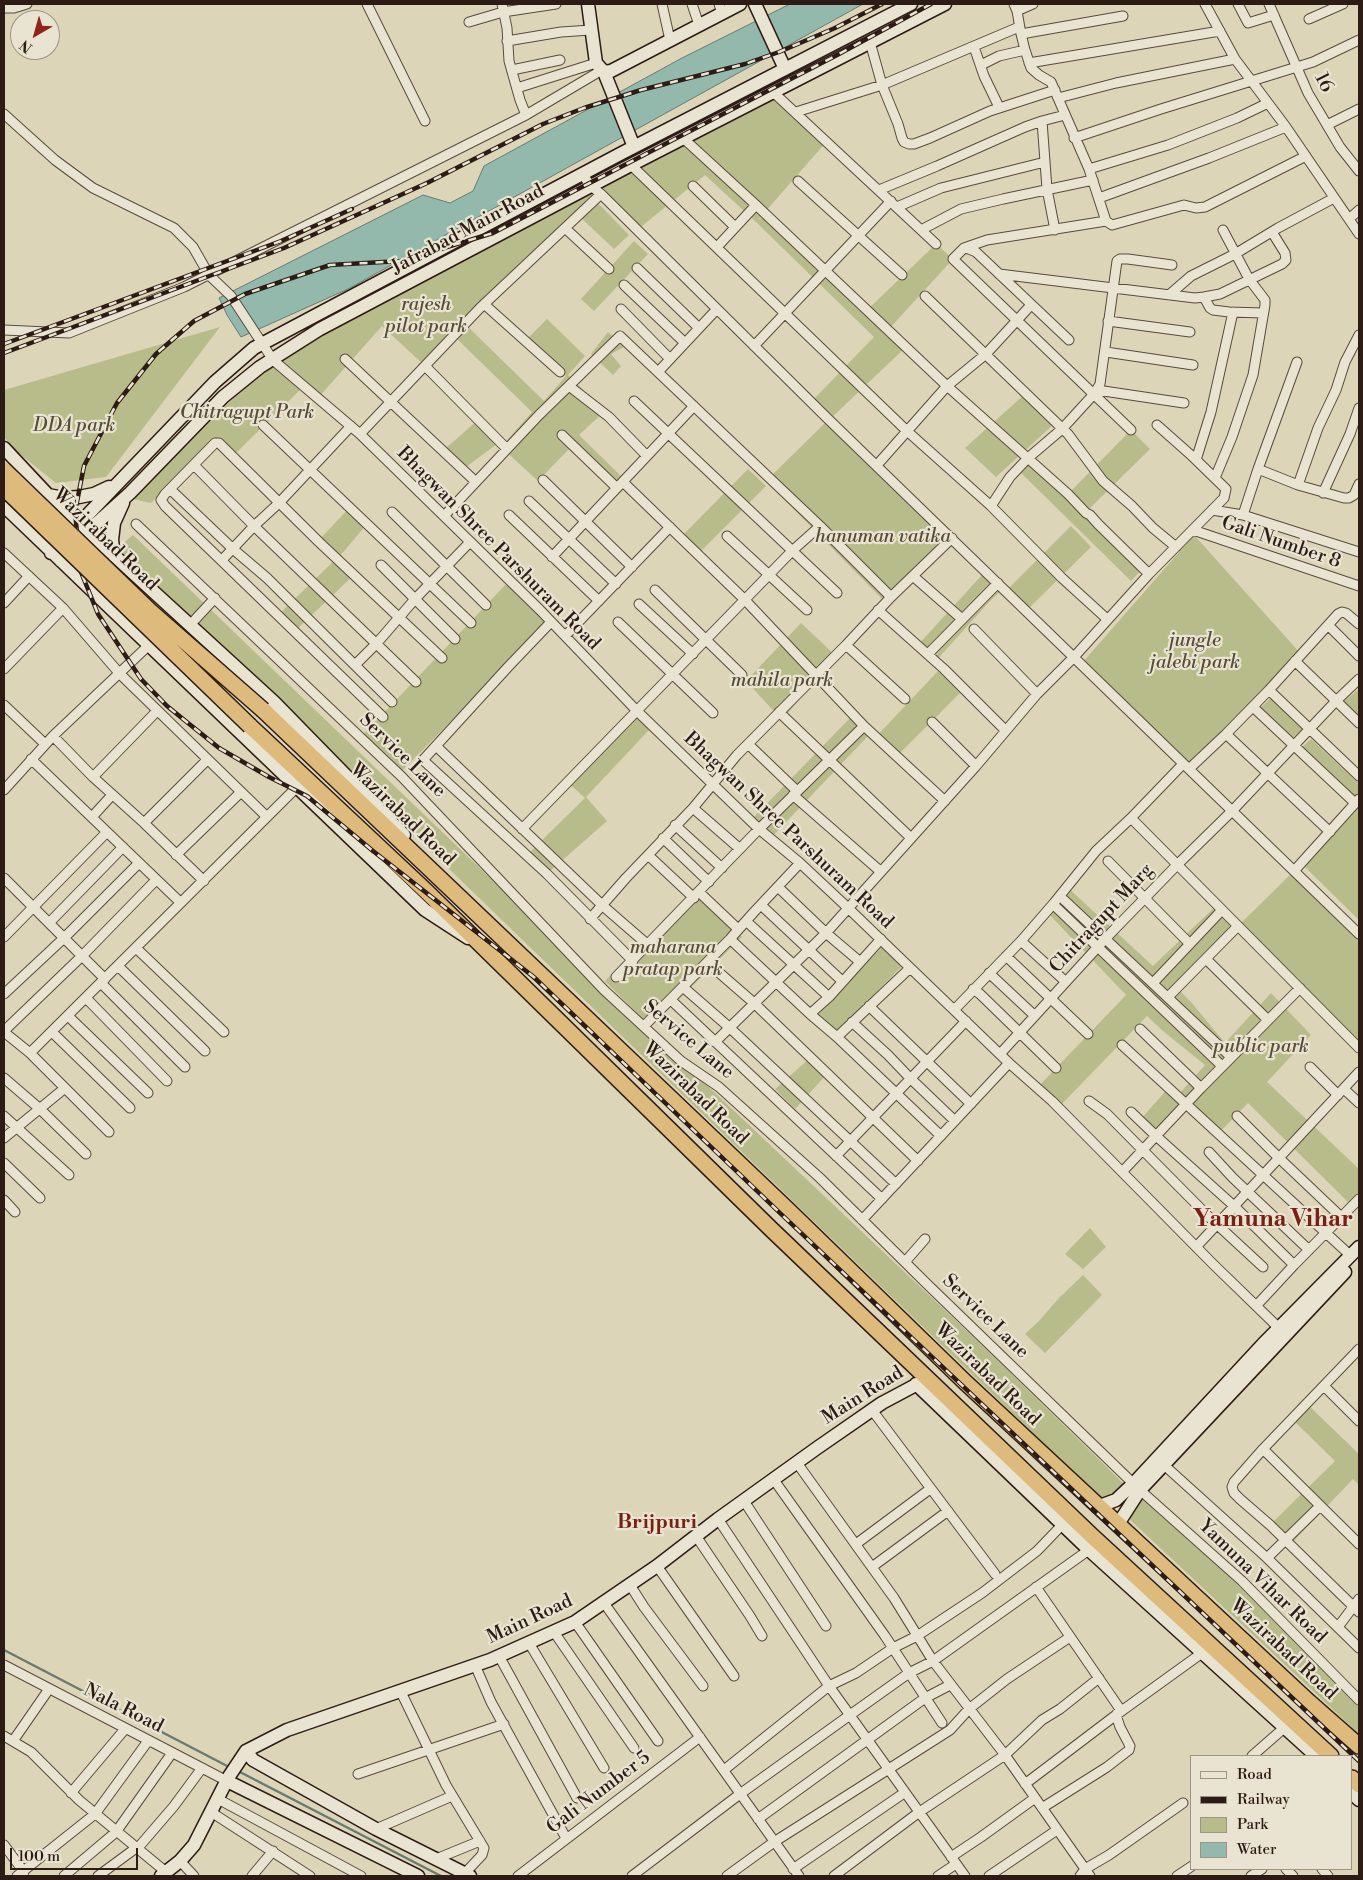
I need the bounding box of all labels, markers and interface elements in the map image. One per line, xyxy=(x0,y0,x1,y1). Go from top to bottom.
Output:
north arrow xyxy=(10,10,60,60)
text: N xyxy=(16,36,36,57)
street label: 16 xyxy=(1309,69,1337,97)
street label: Jafrabad Main Road xyxy=(388,180,548,280)
park label: rajesh pilot park xyxy=(385,294,467,338)
park label: Chitragupt Park xyxy=(180,402,314,424)
park label: DDA park xyxy=(33,415,115,437)
street label: Bhagwan Shree Parshuram Road xyxy=(392,443,604,655)
street label: Wazirabad Road xyxy=(47,484,163,596)
street label: Gali Number 8 xyxy=(1218,512,1344,574)
park label: hanuman vatika xyxy=(815,526,951,548)
park label: jungle jalebi park xyxy=(1150,630,1240,674)
park label: mahila park xyxy=(731,670,833,692)
street label: Service Lane xyxy=(354,709,450,803)
street label: Bhagwan Shree Parshuram Road xyxy=(678,728,898,934)
street label: Wazirabad Road xyxy=(344,759,460,871)
street label: Chitragupt Marg xyxy=(1045,859,1159,979)
park label: maharana pratap park xyxy=(623,937,723,981)
street label: Service Lane xyxy=(638,995,738,1085)
park label: public park xyxy=(1213,1036,1309,1058)
street label: Wazirabad Road xyxy=(637,1038,753,1150)
district label: Yamuna Vihar xyxy=(1193,1206,1353,1234)
street label: Service Lane xyxy=(937,1270,1033,1364)
street label: Wazirabad Road xyxy=(929,1319,1045,1431)
street label: Main Road xyxy=(818,1362,908,1430)
district label: Brijpuri xyxy=(617,1511,697,1535)
street label: Yamuna Vihar Road xyxy=(1193,1515,1331,1649)
street label: Main Road xyxy=(484,1590,576,1650)
street label: Wazirabad Road xyxy=(1225,1595,1341,1705)
street label: Nala Road xyxy=(79,1679,167,1739)
street label: Gali Number 5 xyxy=(543,1747,655,1839)
legend xyxy=(1190,1755,1353,1870)
text: Road xyxy=(1237,1765,1272,1784)
text: Railway xyxy=(1237,1790,1290,1809)
text: Park xyxy=(1237,1815,1268,1834)
scale bar xyxy=(12,1838,140,1870)
text: Water xyxy=(1237,1840,1276,1859)
text: 100 m xyxy=(18,1847,60,1866)

